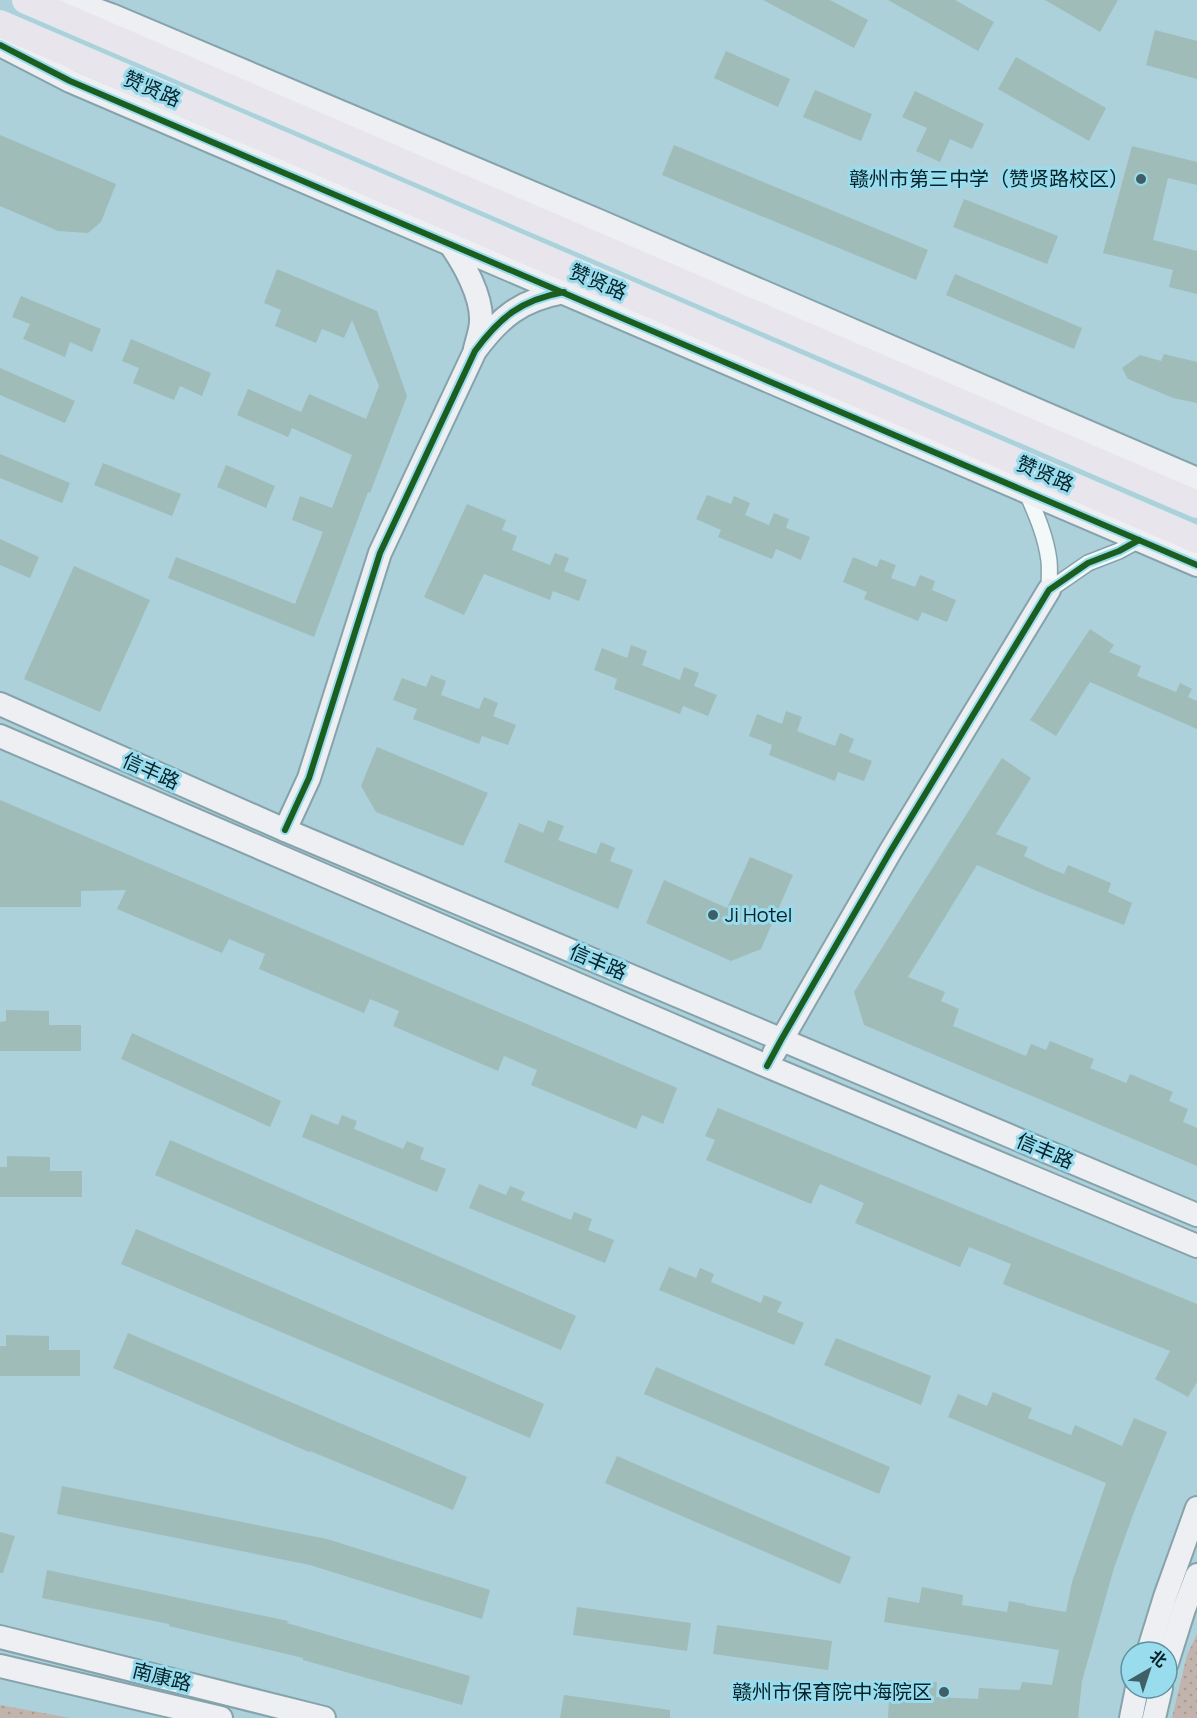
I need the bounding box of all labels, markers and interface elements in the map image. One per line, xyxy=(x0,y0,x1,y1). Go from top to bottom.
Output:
street label: 赞贤路 xyxy=(119,64,185,113)
place label: 赣州市第三中学（赞贤路校区） xyxy=(849,165,1129,192)
marker: 赣州市第三中学（赞贤路校区） xyxy=(1134,172,1148,186)
street label: 赞贤路 xyxy=(565,257,631,306)
street label: 赞贤路 xyxy=(1012,449,1078,498)
street label: 信丰路 xyxy=(118,746,184,795)
place label: Ji Hotel xyxy=(725,901,792,928)
marker: Ji Hotel xyxy=(706,908,720,922)
street label: 信丰路 xyxy=(565,937,631,986)
street label: 信丰路 xyxy=(1012,1126,1078,1175)
north arrow xyxy=(1119,1640,1179,1700)
text: 北 xyxy=(1145,1645,1172,1672)
street label: 南康路 xyxy=(130,1656,194,1697)
place label: 赣州市保育院中海院区 xyxy=(732,1678,932,1705)
marker: 赣州市保育院中海院区 xyxy=(937,1685,951,1699)

